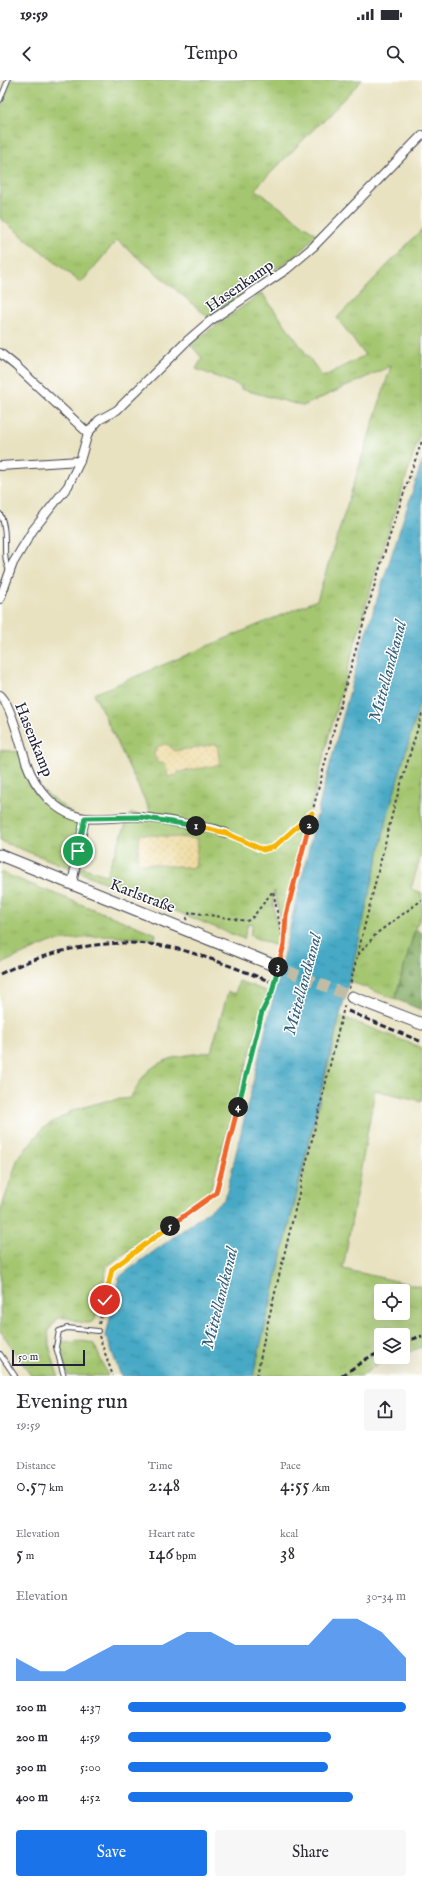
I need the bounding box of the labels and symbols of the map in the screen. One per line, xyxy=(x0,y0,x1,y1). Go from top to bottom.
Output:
street label: Hasenkamp xyxy=(202,256,278,317)
water label: Mittellandkanal xyxy=(365,617,413,724)
street label: Hasenkamp xyxy=(9,700,57,780)
pin: 2 xyxy=(299,815,319,835)
pin: 1 xyxy=(186,816,206,836)
pin xyxy=(61,834,95,868)
street label: Karlstraße xyxy=(107,875,178,918)
water label: Mittellandkanal xyxy=(280,930,328,1037)
pin: 3 xyxy=(268,957,288,977)
pin: 4 xyxy=(228,1097,248,1117)
pin: 5 xyxy=(160,1216,180,1236)
water label: Mittellandkanal xyxy=(198,1243,244,1351)
pin xyxy=(88,1283,122,1317)
scale bar xyxy=(12,1348,85,1367)

